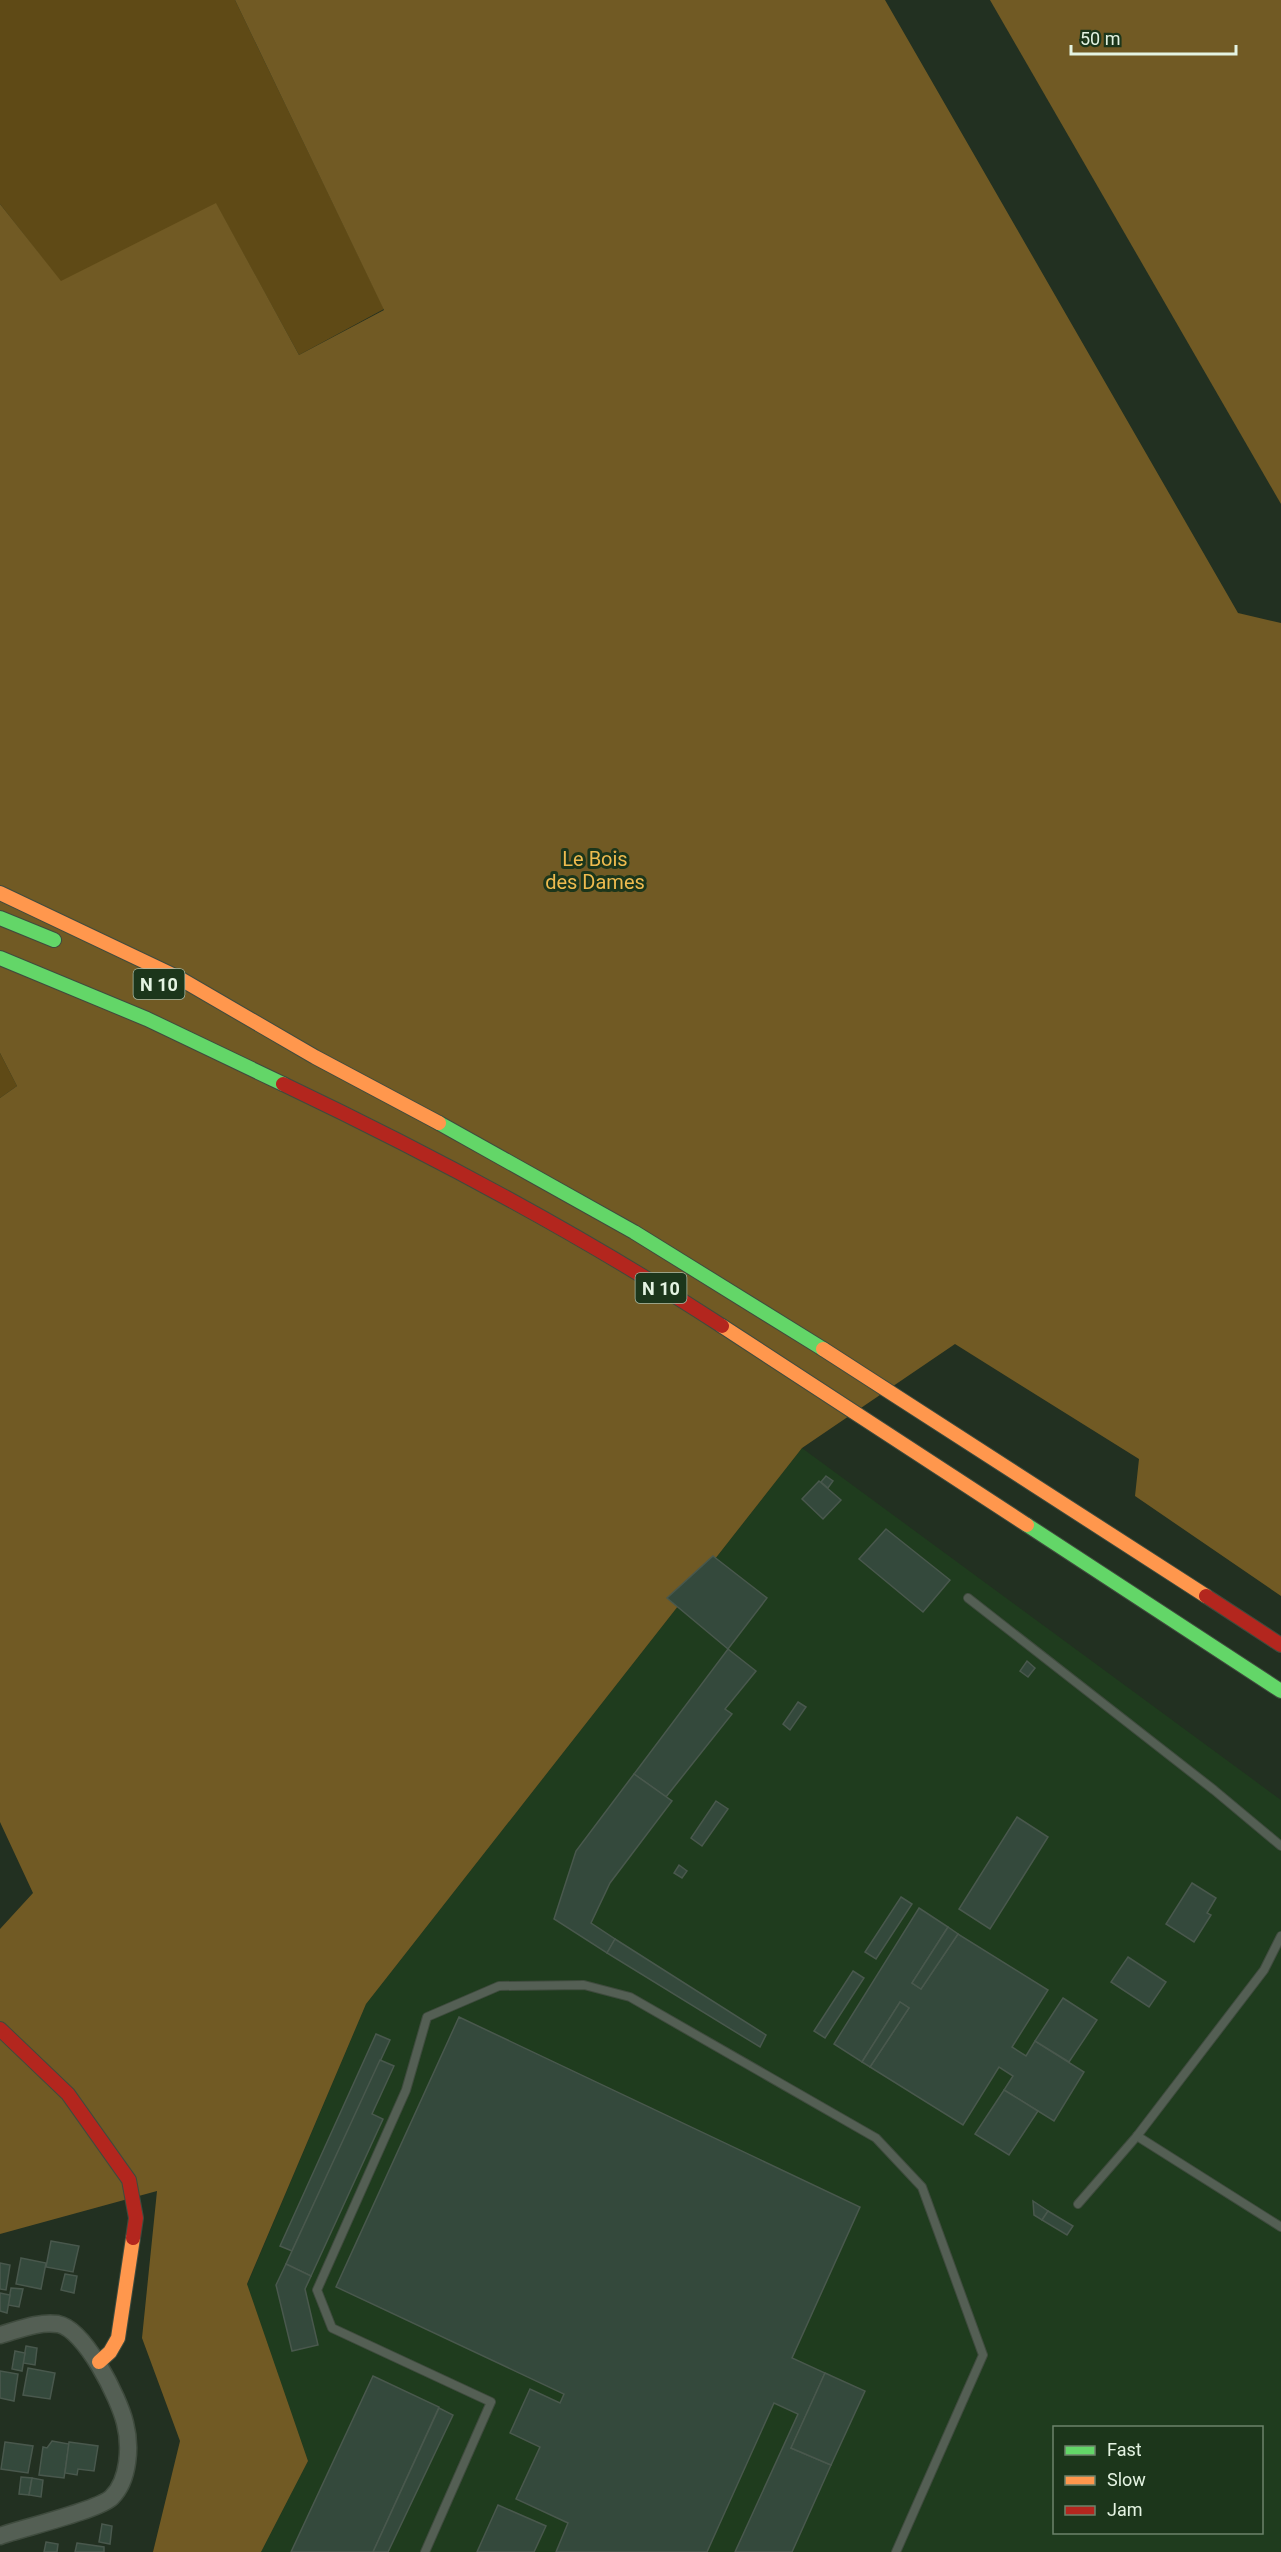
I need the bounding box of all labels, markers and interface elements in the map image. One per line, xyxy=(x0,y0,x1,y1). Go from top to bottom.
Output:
scale bar xyxy=(1071,18,1236,56)
text: 50 m xyxy=(1080,28,1120,49)
park label: Le Bois des Dames xyxy=(545,847,645,894)
road number: N 10 xyxy=(134,969,184,999)
road number: N 10 xyxy=(636,1273,686,1303)
legend xyxy=(1053,2426,1263,2534)
text: Fast xyxy=(1107,2439,1142,2460)
text: Slow xyxy=(1107,2469,1146,2490)
text: Jam xyxy=(1107,2499,1143,2520)

